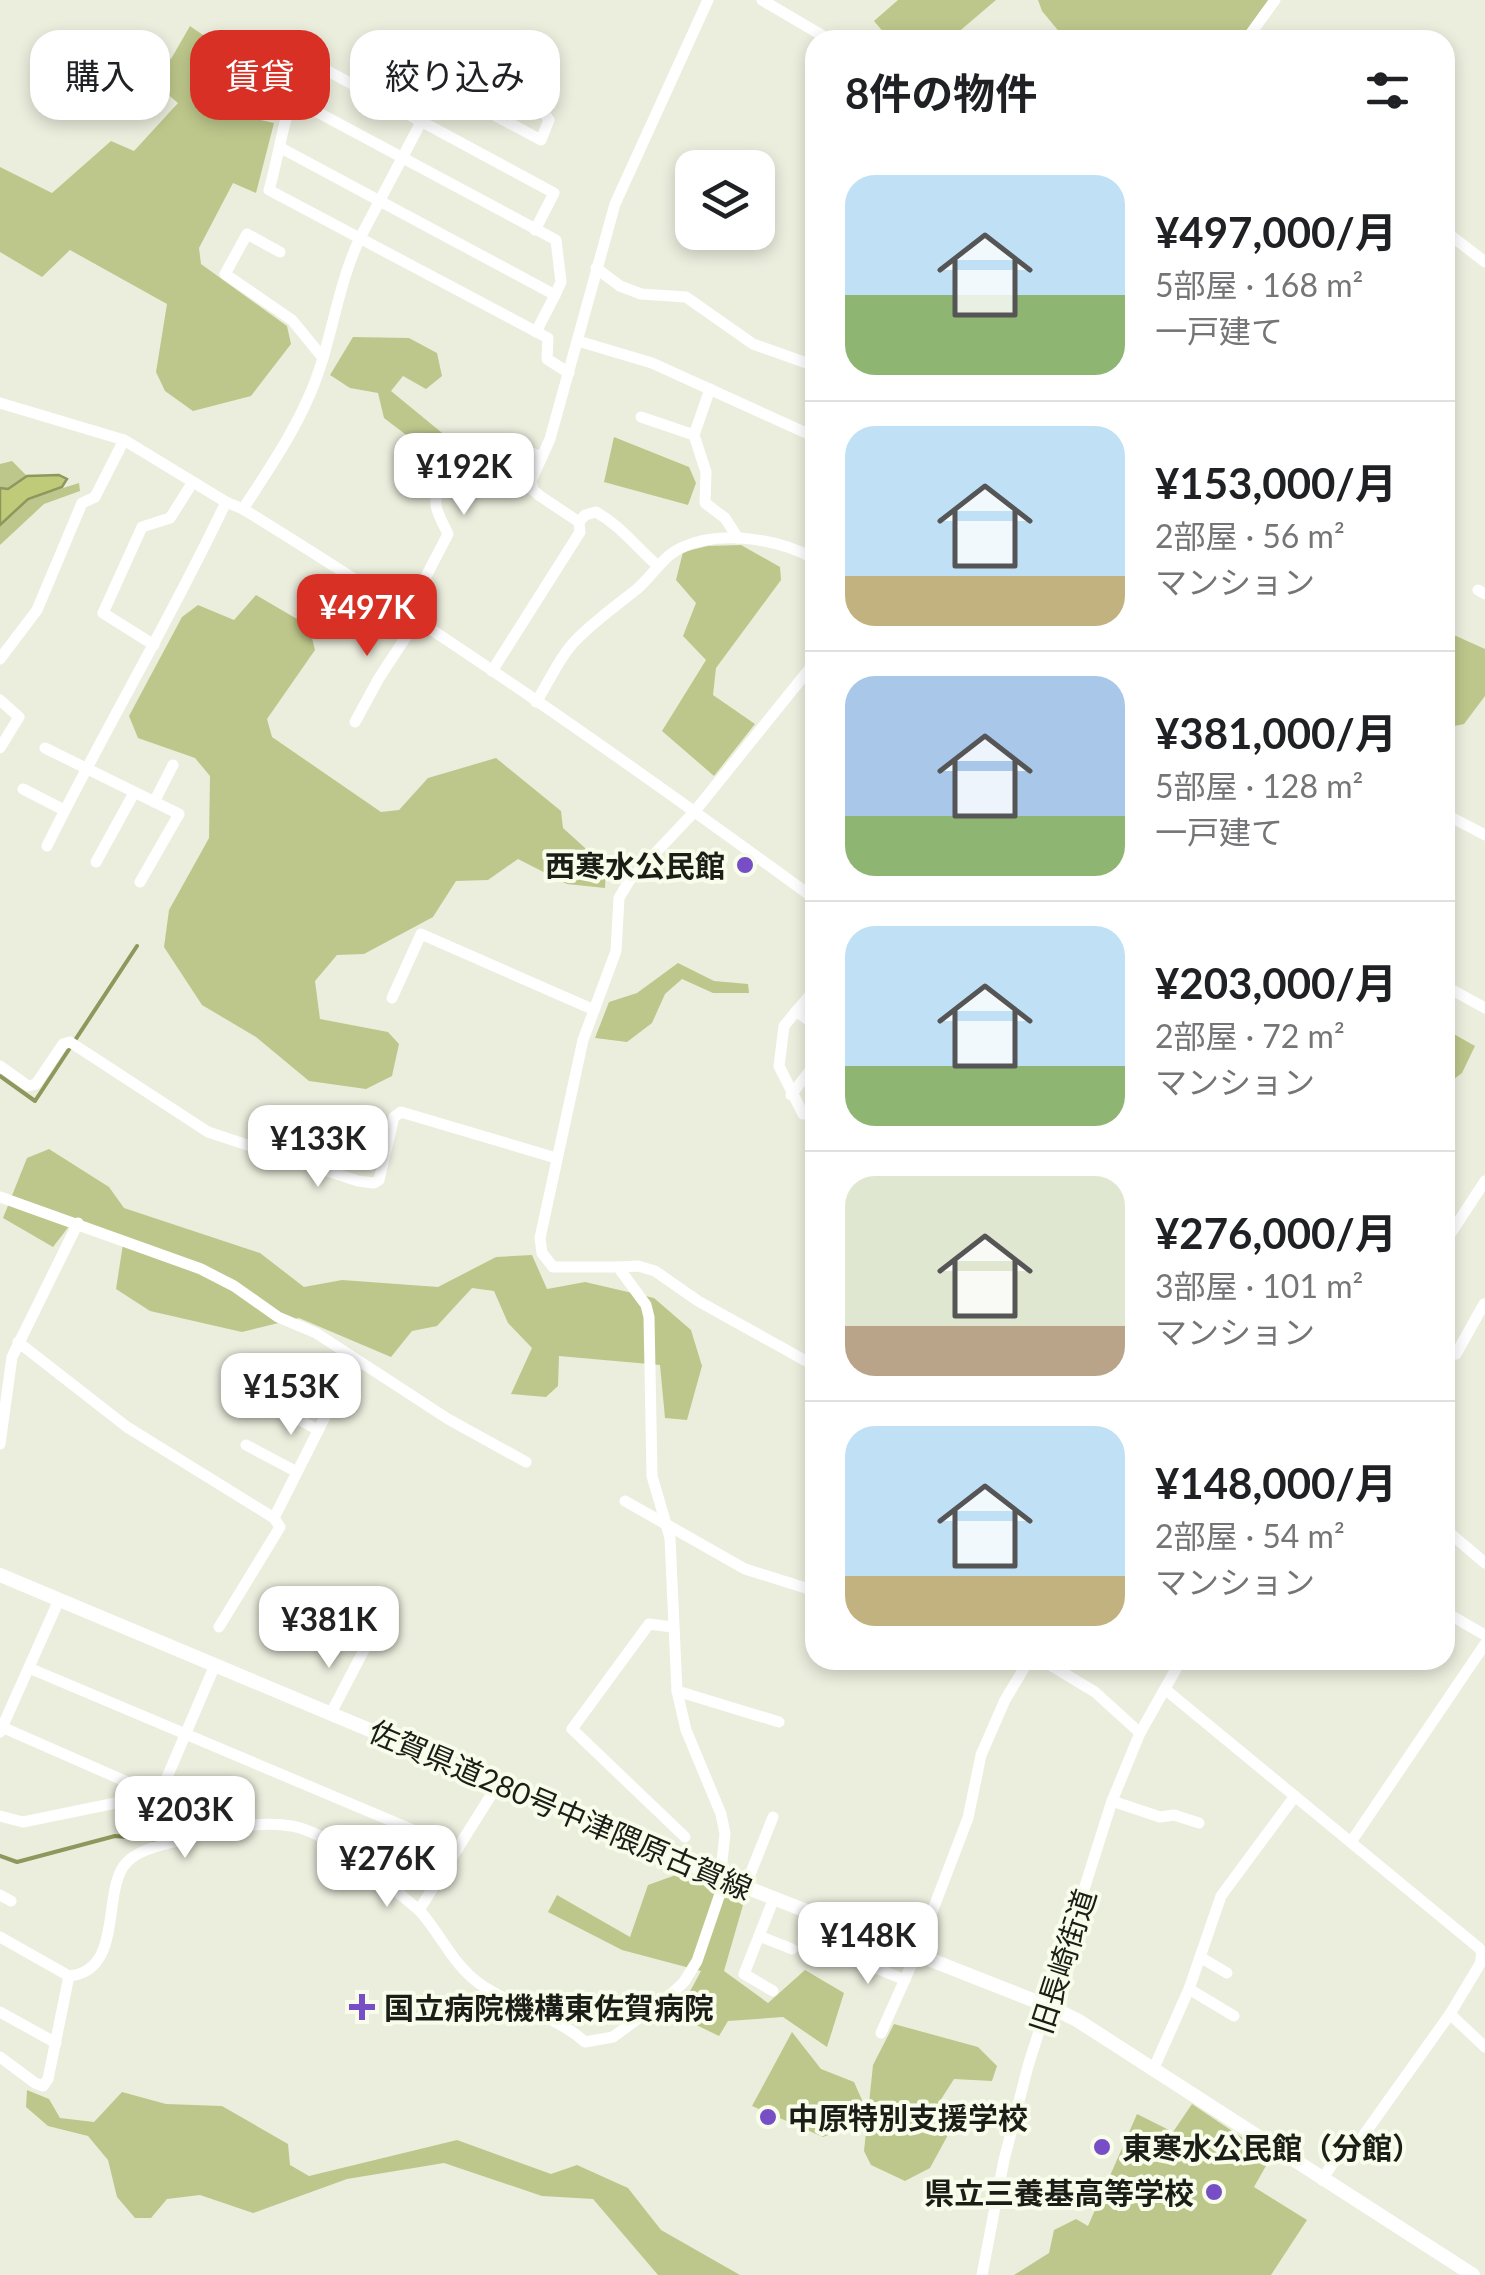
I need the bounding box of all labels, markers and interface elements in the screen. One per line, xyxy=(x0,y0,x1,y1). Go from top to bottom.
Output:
chip: 購入 xyxy=(30,30,170,120)
chip: 賃貸 xyxy=(190,30,330,120)
chip: 絞り込み xyxy=(350,30,560,120)
icon: filters xyxy=(1360,63,1415,118)
text: 8件の物件 xyxy=(845,68,1037,118)
map controls xyxy=(675,150,775,250)
button: layers xyxy=(675,150,775,250)
text: ¥497,000/月 xyxy=(1155,207,1397,257)
icon: home xyxy=(925,215,1045,335)
text: 5部屋 · 168 m² xyxy=(1155,265,1363,304)
text: 一戸建て xyxy=(1155,311,1283,350)
pin: ¥192K xyxy=(394,433,534,518)
text: ¥192K xyxy=(416,446,512,485)
text: ¥153,000/月 xyxy=(1155,458,1397,508)
icon: home xyxy=(925,466,1045,586)
text: 2部屋 · 56 m² xyxy=(1155,516,1345,555)
text: マンション xyxy=(1155,562,1315,601)
pin: ¥497K xyxy=(297,574,437,659)
text: ¥497K xyxy=(319,587,415,626)
text: ¥381,000/月 xyxy=(1155,708,1397,758)
icon: home xyxy=(925,716,1045,836)
text: 5部屋 · 128 m² xyxy=(1155,766,1363,805)
text: 一戸建て xyxy=(1155,812,1283,851)
place label: 西寒水公民館 xyxy=(545,847,725,883)
marker: 西寒水公民館 xyxy=(734,854,756,876)
text: ¥203,000/月 xyxy=(1155,958,1397,1008)
icon: home xyxy=(925,966,1045,1086)
text: 2部屋 · 72 m² xyxy=(1155,1016,1345,1055)
text: マンション xyxy=(1155,1062,1315,1101)
pin: ¥133K xyxy=(248,1105,388,1190)
text: ¥133K xyxy=(270,1118,366,1157)
text: ¥276,000/月 xyxy=(1155,1208,1397,1258)
icon: home xyxy=(925,1216,1045,1336)
text: 3部屋 · 101 m² xyxy=(1155,1266,1363,1305)
text: マンション xyxy=(1155,1312,1315,1351)
pin: ¥153K xyxy=(221,1353,361,1438)
text: ¥153K xyxy=(243,1366,339,1405)
text: ¥148,000/月 xyxy=(1155,1458,1397,1508)
icon: home xyxy=(925,1466,1045,1586)
text: 2部屋 · 54 m² xyxy=(1155,1516,1345,1555)
text: マンション xyxy=(1155,1562,1315,1601)
pin: ¥381K xyxy=(259,1586,399,1671)
text: ¥381K xyxy=(281,1599,377,1638)
street label: 佐賀県道280号中津隈原古賀線 xyxy=(364,1712,758,1906)
pin: ¥203K xyxy=(115,1776,255,1861)
text: ¥203K xyxy=(137,1789,233,1828)
pin: ¥276K xyxy=(317,1825,457,1910)
text: ¥276K xyxy=(339,1838,435,1877)
street label: 旧長崎街道 xyxy=(1022,1884,1102,2038)
pin: ¥148K xyxy=(798,1902,938,1987)
text: ¥148K xyxy=(820,1915,916,1954)
place label: 国立病院機構東佐賀病院 xyxy=(384,1989,714,2025)
marker: 国立病院機構東佐賀病院 xyxy=(349,1994,375,2020)
place label: 中原特別支援学校 xyxy=(788,2099,1028,2135)
marker: 中原特別支援学校 xyxy=(757,2106,779,2128)
place label: 東寒水公民館（分館） xyxy=(1122,2129,1422,2165)
marker: 東寒水公民館（分館） xyxy=(1091,2136,1113,2158)
place label: 県立三養基高等学校 xyxy=(924,2174,1194,2210)
marker: 県立三養基高等学校 xyxy=(1203,2181,1225,2203)

